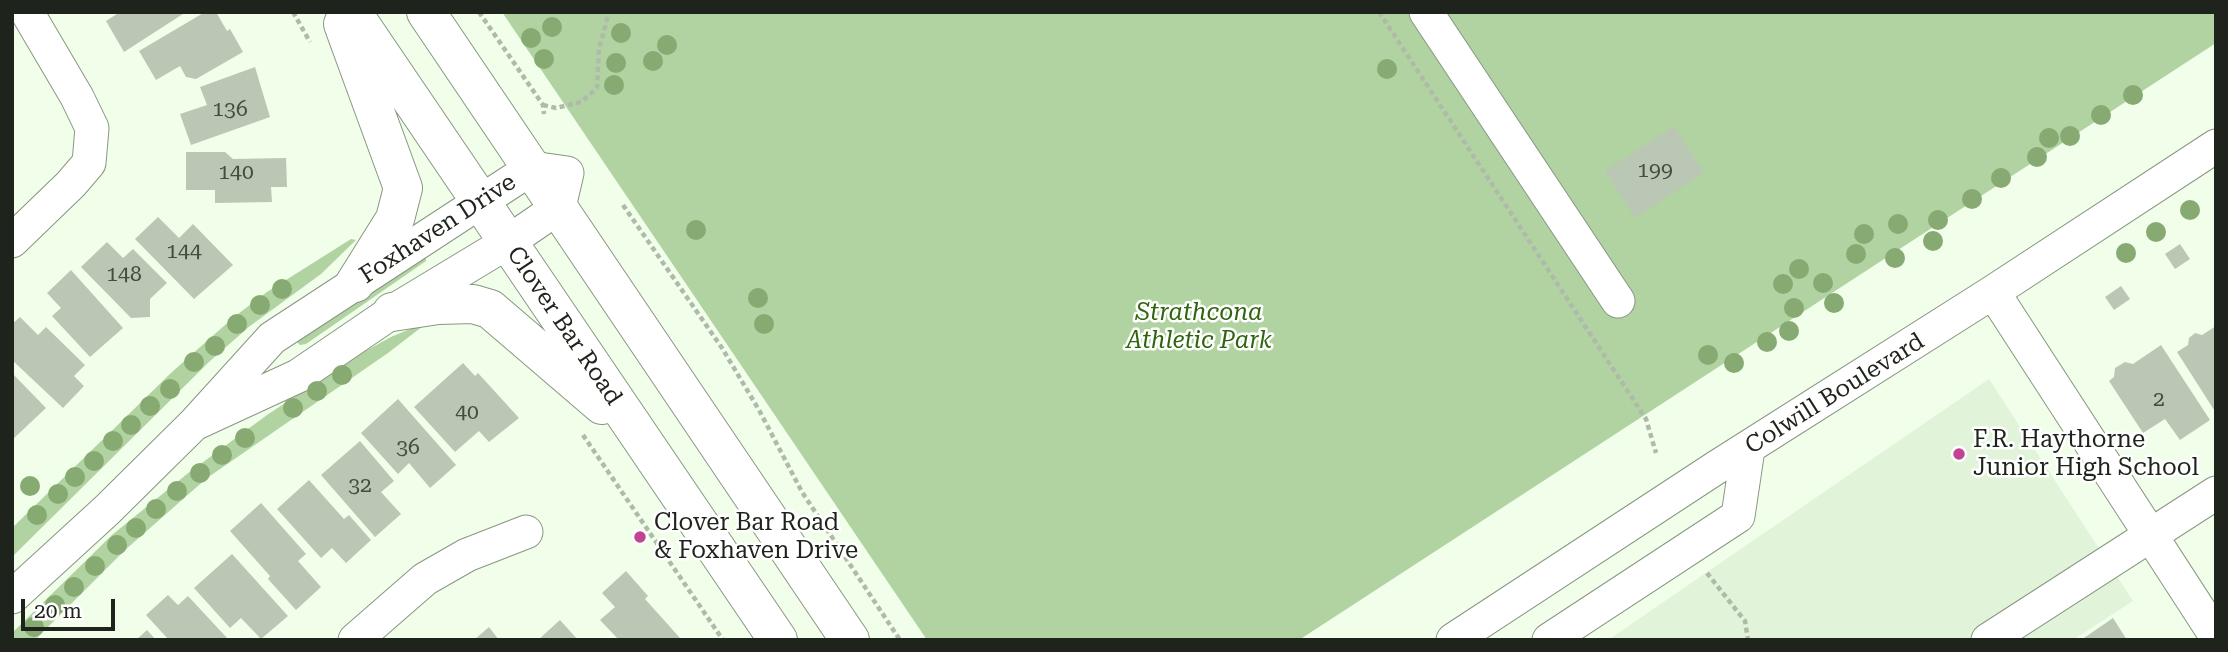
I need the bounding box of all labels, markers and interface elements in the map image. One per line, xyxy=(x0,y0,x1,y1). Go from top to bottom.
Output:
house number: 136 xyxy=(212,97,248,123)
house number: 199 xyxy=(1637,158,1673,184)
house number: 140 xyxy=(218,160,254,186)
street label: Foxhaven Drive xyxy=(355,168,521,290)
house number: 144 xyxy=(166,239,202,265)
street label: Clover Bar Road xyxy=(500,241,628,411)
house number: 148 xyxy=(106,262,142,288)
park label: Strathcona Athletic Park xyxy=(1126,299,1272,355)
street label: Colwill Boulevard xyxy=(1740,327,1930,461)
house number: 2 xyxy=(2153,387,2165,413)
house number: 40 xyxy=(455,400,479,426)
place label: F.R. Haythorne Junior High School xyxy=(1973,426,2199,482)
house number: 36 xyxy=(396,435,420,461)
marker: F.R. Haythorne Junior High School xyxy=(1951,446,1967,462)
house number: 32 xyxy=(348,473,372,499)
place label: Clover Bar Road & Foxhaven Drive xyxy=(654,509,858,565)
marker: Clover Bar Road & Foxhaven Drive xyxy=(632,529,648,545)
scale bar xyxy=(24,586,119,630)
text: 20 m xyxy=(34,599,82,623)

